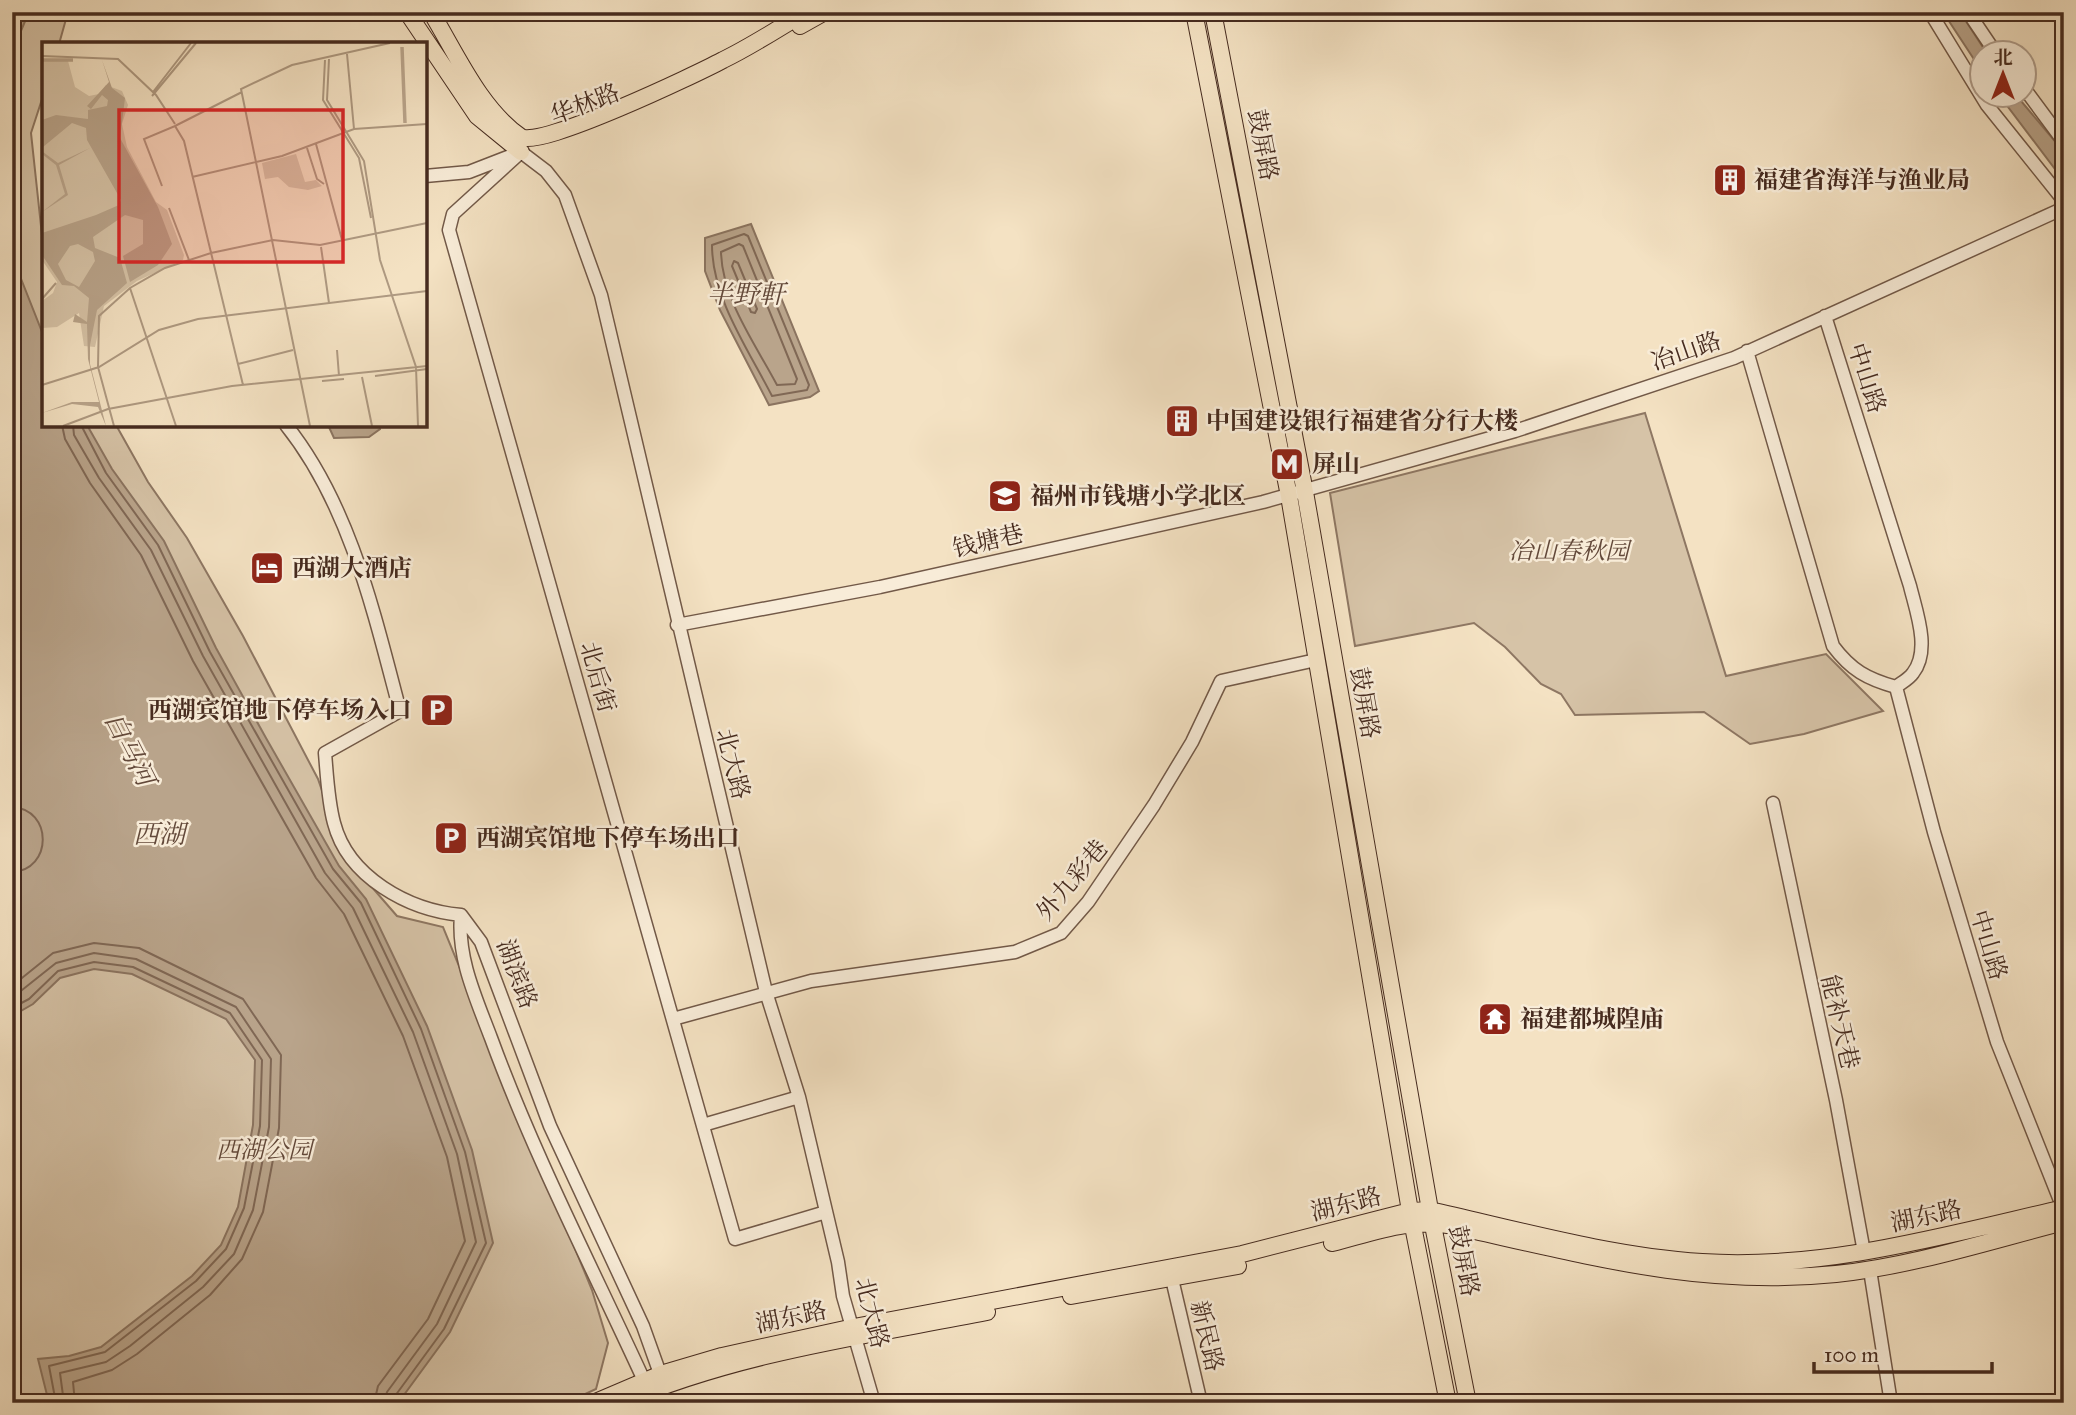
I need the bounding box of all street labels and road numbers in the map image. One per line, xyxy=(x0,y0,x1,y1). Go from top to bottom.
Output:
street label: 华林路 xyxy=(546,77,624,131)
street label: 鼓屏路 xyxy=(1241,107,1285,183)
street label: 冶山路 xyxy=(1647,325,1725,377)
street label: 中山路 xyxy=(1842,339,1892,417)
street label: 钱塘巷 xyxy=(950,518,1026,564)
street label: 北后街 xyxy=(574,638,622,716)
street label: 鼓屏路 xyxy=(1344,665,1386,741)
street label: 北大路 xyxy=(710,725,756,803)
street label: 外九彩巷 xyxy=(1030,834,1114,926)
street label: 中山路 xyxy=(1964,906,2014,984)
street label: 湖滨路 xyxy=(490,935,544,1013)
street label: 能补天巷 xyxy=(1815,972,1865,1072)
street label: 湖东路 xyxy=(1307,1181,1385,1227)
street label: 湖东路 xyxy=(1888,1194,1964,1238)
street label: 鼓屏路 xyxy=(1442,1223,1486,1299)
street label: 北大路 xyxy=(849,1274,895,1352)
street label: 湖东路 xyxy=(753,1295,829,1339)
street label: 新民路 xyxy=(1184,1298,1230,1374)

